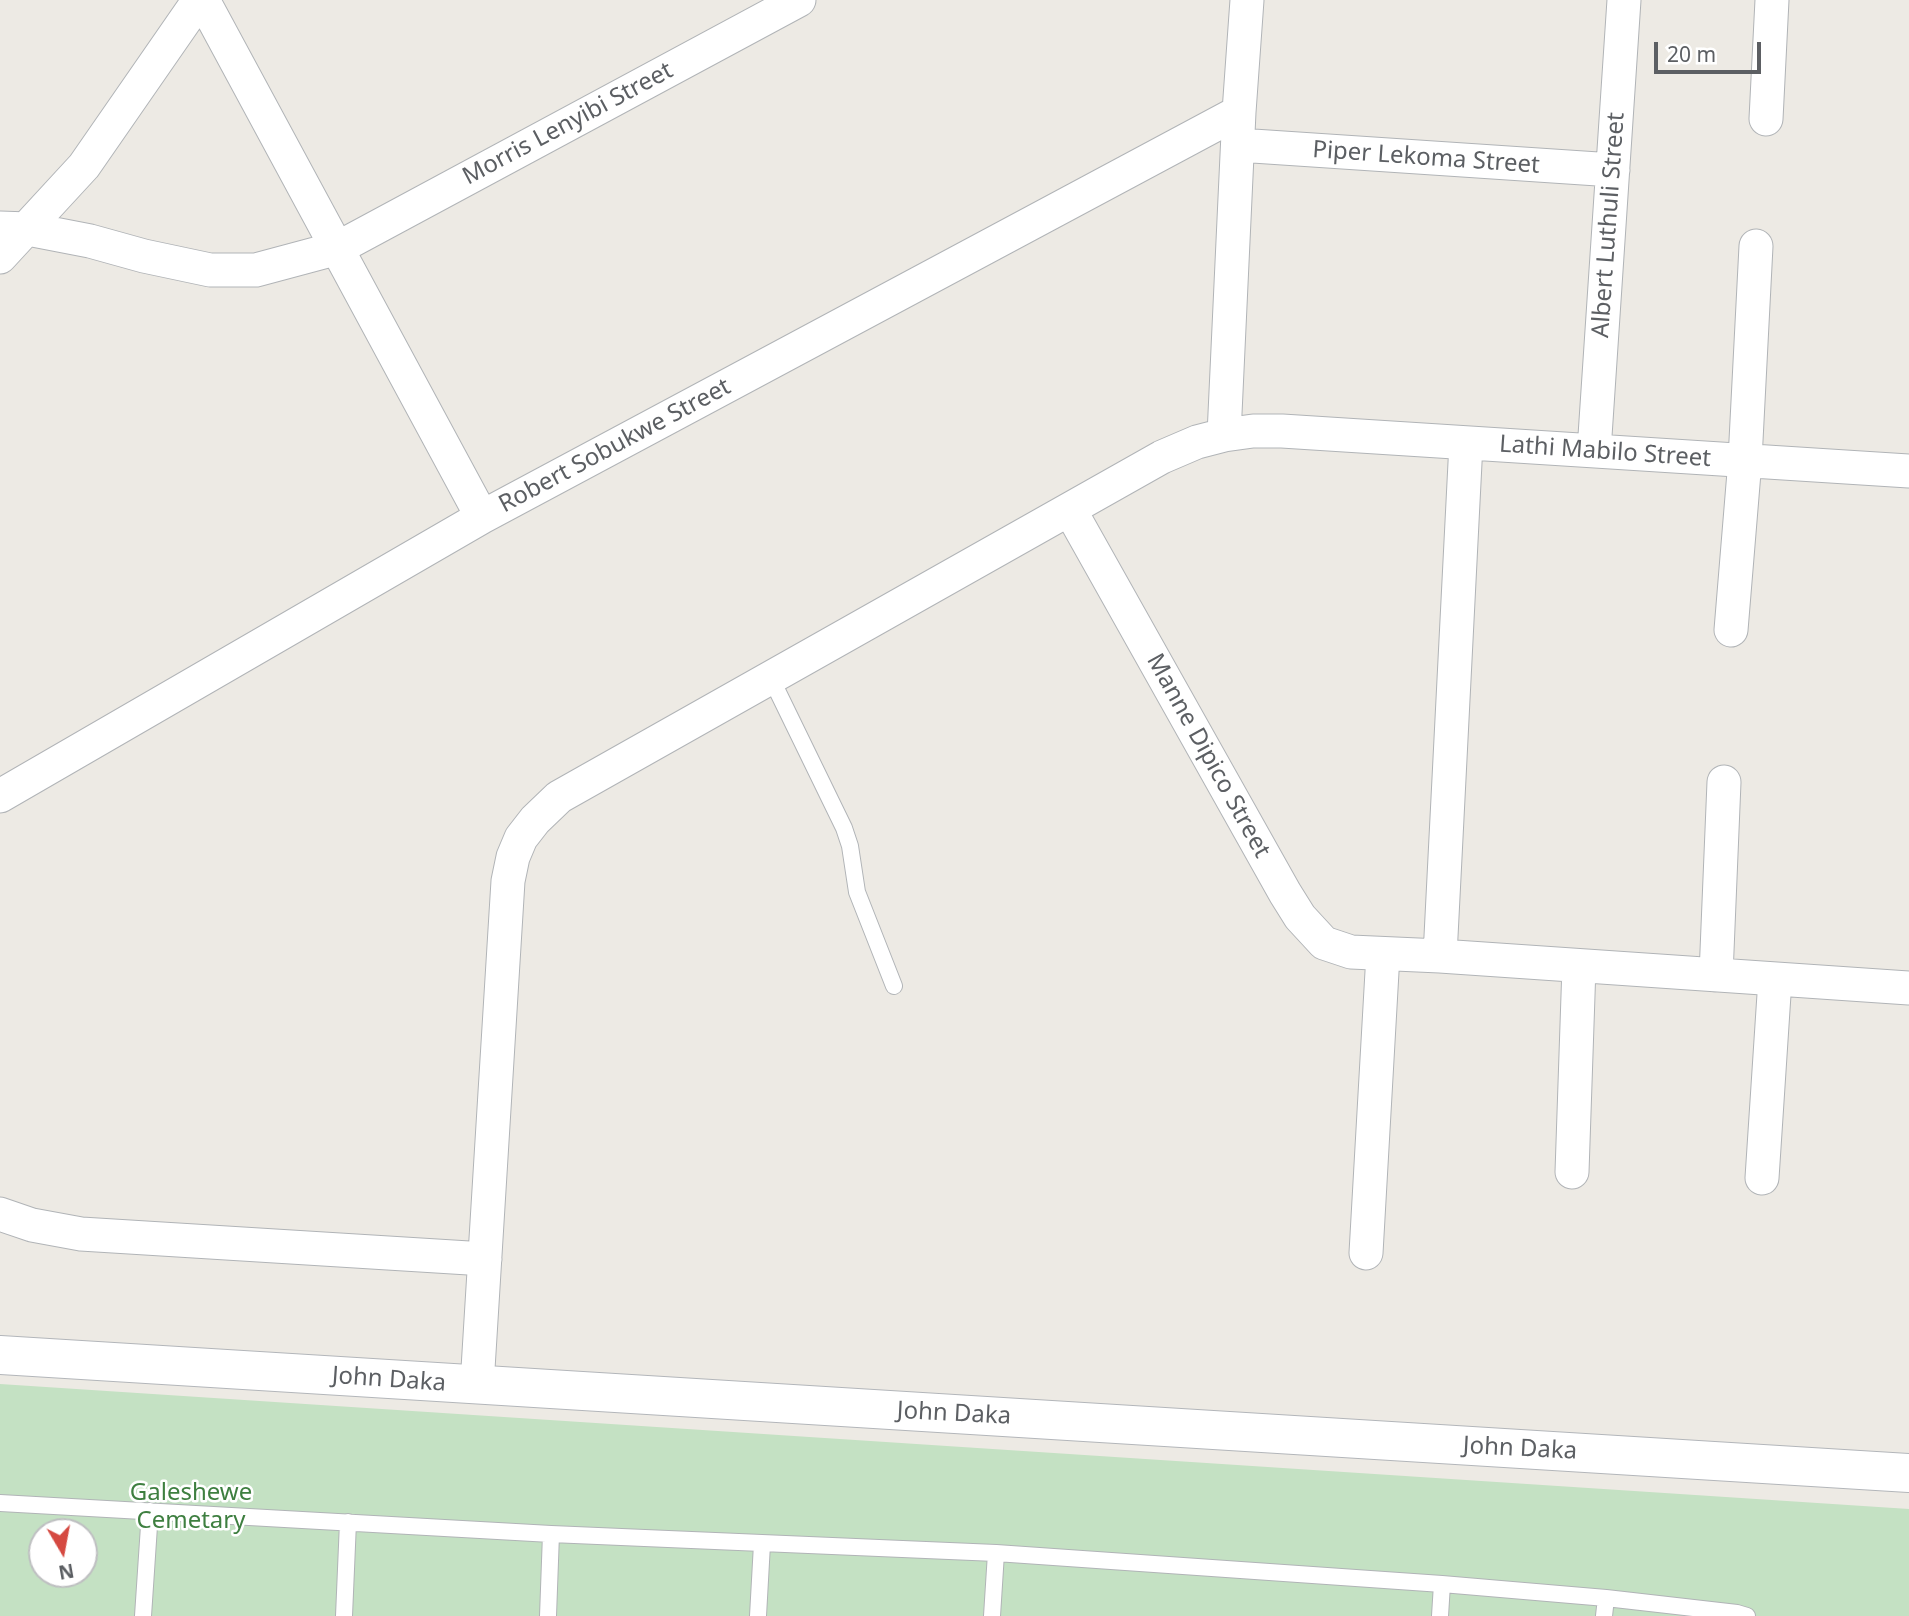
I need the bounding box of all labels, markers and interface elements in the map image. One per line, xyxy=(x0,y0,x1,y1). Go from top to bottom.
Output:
scale bar xyxy=(1657,28,1764,72)
text: 20 m xyxy=(1667,40,1716,68)
street label: Morris Lenyibi Street xyxy=(458,56,678,192)
street label: Albert Luthuli Street xyxy=(1587,111,1631,339)
street label: Piper Lekoma Street xyxy=(1311,136,1541,180)
street label: Robert Sobukwe Street xyxy=(494,373,736,519)
street label: Lathi Mabilo Street xyxy=(1498,430,1712,474)
street label: Manne Dipico Street xyxy=(1140,649,1276,863)
street label: John Daka xyxy=(331,1362,447,1398)
street label: John Daka xyxy=(896,1397,1012,1431)
street label: John Daka xyxy=(1462,1432,1578,1466)
park label: Galeshewe Cemetary xyxy=(130,1479,252,1535)
north arrow xyxy=(28,1518,98,1588)
text: N xyxy=(56,1558,76,1586)

